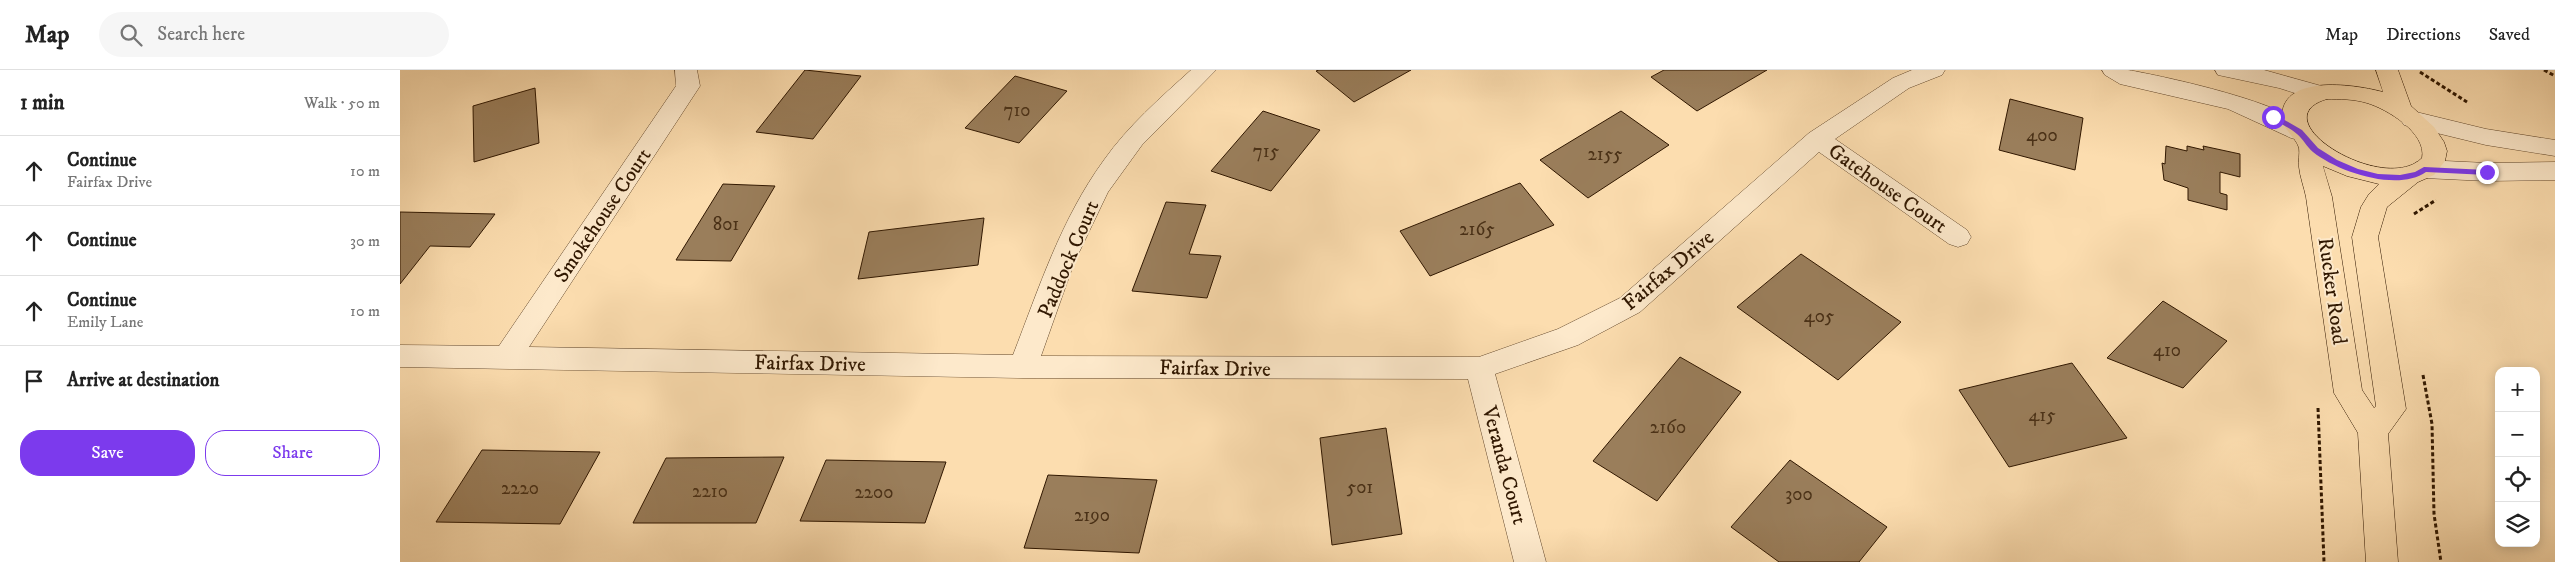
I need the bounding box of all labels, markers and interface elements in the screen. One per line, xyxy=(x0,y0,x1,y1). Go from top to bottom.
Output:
search box xyxy=(99,12,449,57)
text: Map xyxy=(25,20,69,50)
icon: search xyxy=(117,21,145,49)
text: Search here xyxy=(157,23,245,46)
text: Map xyxy=(2325,24,2358,46)
text: Directions xyxy=(2386,24,2461,46)
text: Saved xyxy=(2489,24,2530,46)
text: 1 min xyxy=(20,90,64,116)
text: Walk · 50 m xyxy=(304,93,380,113)
house number: 710 xyxy=(1003,99,1031,122)
route start xyxy=(2262,106,2285,129)
house number: 400 xyxy=(2026,124,2058,147)
street label: Gatehouse Court xyxy=(1823,138,1952,240)
house number: 715 xyxy=(1253,140,1280,163)
street label: Smokehouse Court xyxy=(548,143,657,288)
house number: 2155 xyxy=(1587,143,1623,166)
text: Continue xyxy=(67,149,137,172)
icon: ahead xyxy=(20,157,48,185)
text: 10 m xyxy=(350,161,380,181)
route end xyxy=(2476,161,2499,184)
text: Fairfax Drive xyxy=(67,172,152,192)
street label: Paddock Court xyxy=(1033,196,1105,322)
house number: 801 xyxy=(713,213,739,236)
house number: 2165 xyxy=(1459,218,1495,241)
street label: Fairfax Drive xyxy=(1618,225,1720,317)
icon: ahead xyxy=(20,227,48,255)
text: Continue xyxy=(67,229,137,252)
text: 30 m xyxy=(350,231,380,251)
street label: Rucker Road xyxy=(2312,236,2352,347)
text: Continue xyxy=(67,289,137,312)
icon: ahead xyxy=(20,297,48,325)
text: 10 m xyxy=(350,301,380,321)
house number: 405 xyxy=(1804,305,1835,328)
text: Emily Lane xyxy=(67,312,143,332)
house number: 410 xyxy=(2153,339,2181,362)
street label: Fairfax Drive xyxy=(754,350,866,378)
street label: Fairfax Drive xyxy=(1159,355,1271,383)
icon: arrive xyxy=(20,367,48,395)
map controls xyxy=(2495,367,2540,547)
button: + xyxy=(2495,367,2540,412)
text: Arrive at destination xyxy=(67,369,219,392)
street label: Veranda Court xyxy=(1476,402,1532,527)
house number: 415 xyxy=(2028,404,2056,427)
button: − xyxy=(2495,412,2540,457)
house number: 2160 xyxy=(1650,416,1686,439)
button: Save xyxy=(20,430,195,476)
button: Share xyxy=(205,430,380,476)
button: locate xyxy=(2495,457,2540,502)
house number: 501 xyxy=(1347,476,1373,499)
house number: 2220 xyxy=(501,477,539,500)
house number: 2210 xyxy=(692,480,728,503)
house number: 2200 xyxy=(854,481,894,504)
house number: 300 xyxy=(1785,483,1813,506)
button: layers xyxy=(2495,502,2540,547)
house number: 2190 xyxy=(1074,504,1110,527)

